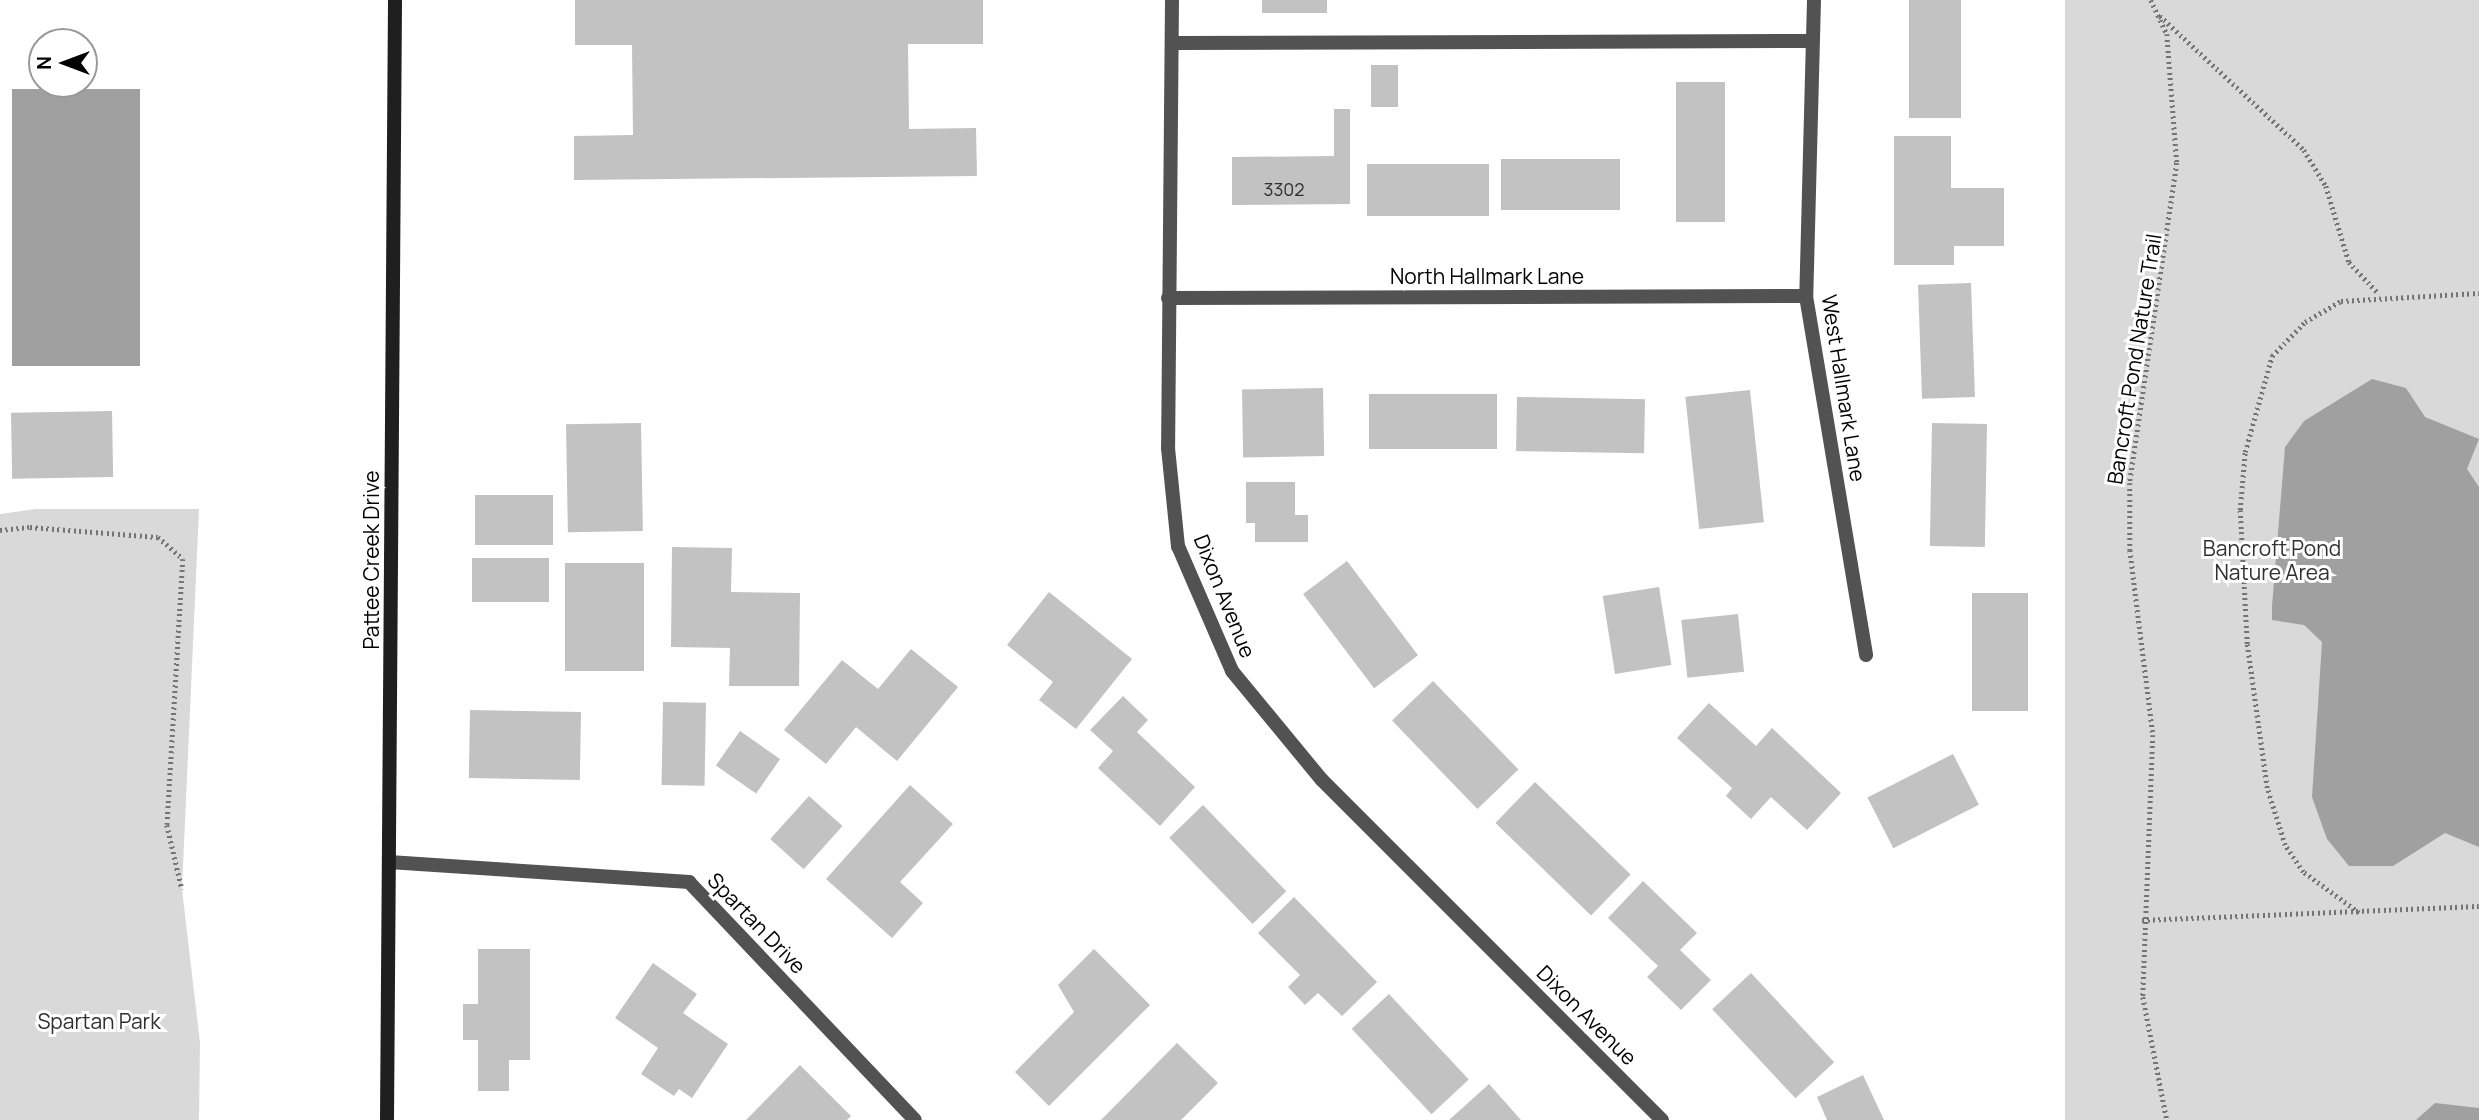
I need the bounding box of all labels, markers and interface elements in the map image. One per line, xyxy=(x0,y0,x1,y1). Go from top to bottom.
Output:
north arrow xyxy=(28,28,98,98)
text: N xyxy=(31,56,57,70)
house number: 3302 xyxy=(1263,178,1305,200)
street label: Bancroft Pond Nature Trail xyxy=(2102,232,2166,486)
street label: North Hallmark Lane xyxy=(1390,263,1584,289)
street label: West Hallmark Lane xyxy=(1817,293,1871,483)
street label: Pattee Creek Drive xyxy=(358,471,384,649)
street label: Dixon Avenue xyxy=(1189,531,1261,661)
park label: Bancroft Pond Nature Area xyxy=(2203,535,2341,585)
street label: Spartan Drive xyxy=(703,867,811,979)
street label: Dixon Avenue xyxy=(1532,960,1642,1070)
park label: Spartan Park xyxy=(37,1008,161,1034)

